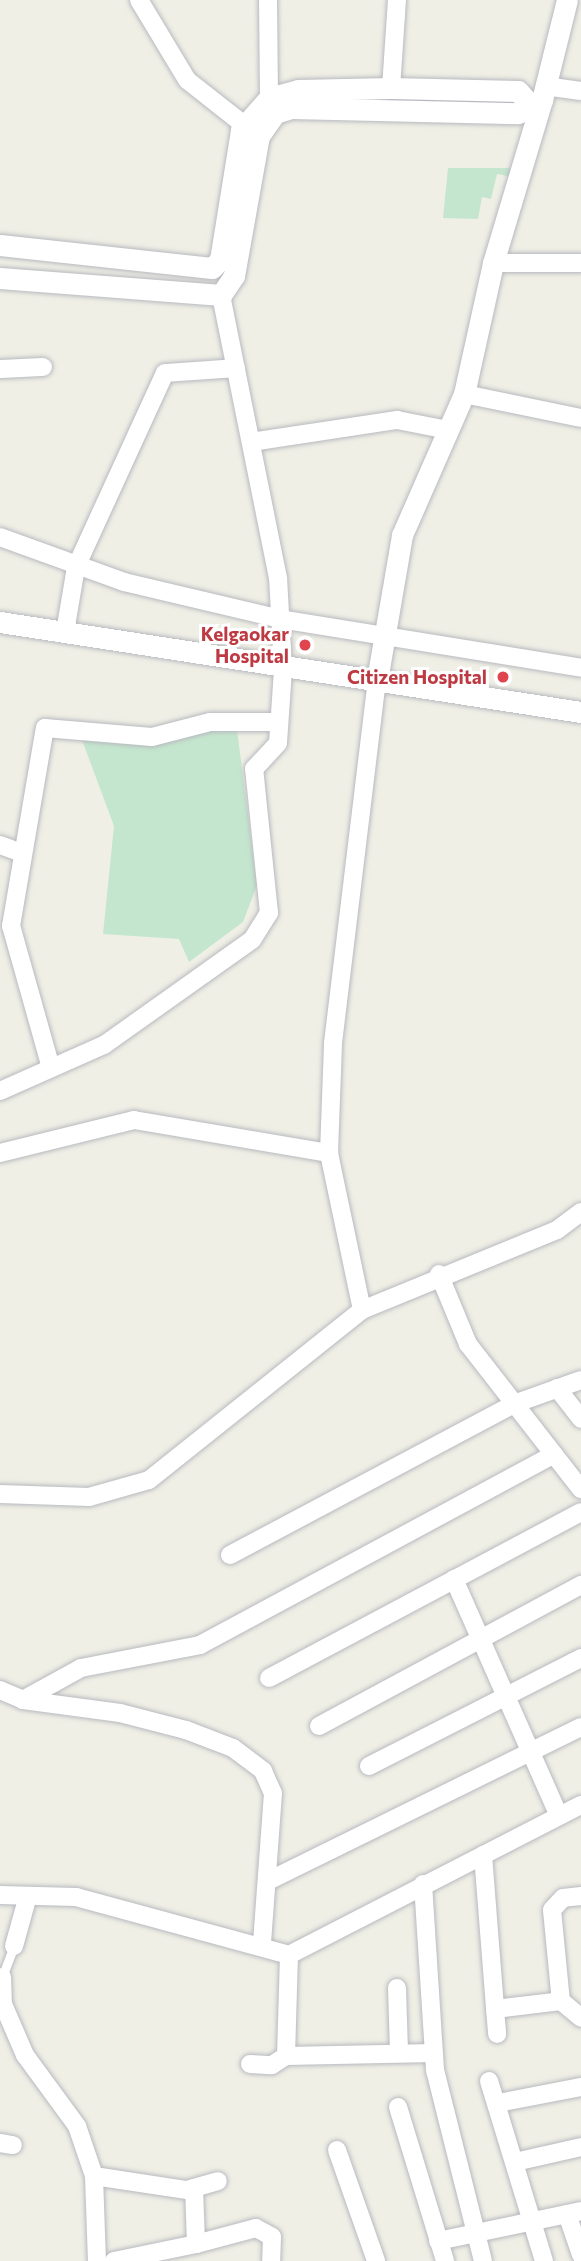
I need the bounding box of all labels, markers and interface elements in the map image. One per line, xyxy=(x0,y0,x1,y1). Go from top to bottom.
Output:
place label: Kelgaokar Hospital xyxy=(201,623,289,667)
marker: Kelgaokar Hospital xyxy=(295,635,315,655)
place label: Citizen Hospital xyxy=(347,666,487,688)
marker: Citizen Hospital xyxy=(493,667,513,687)

